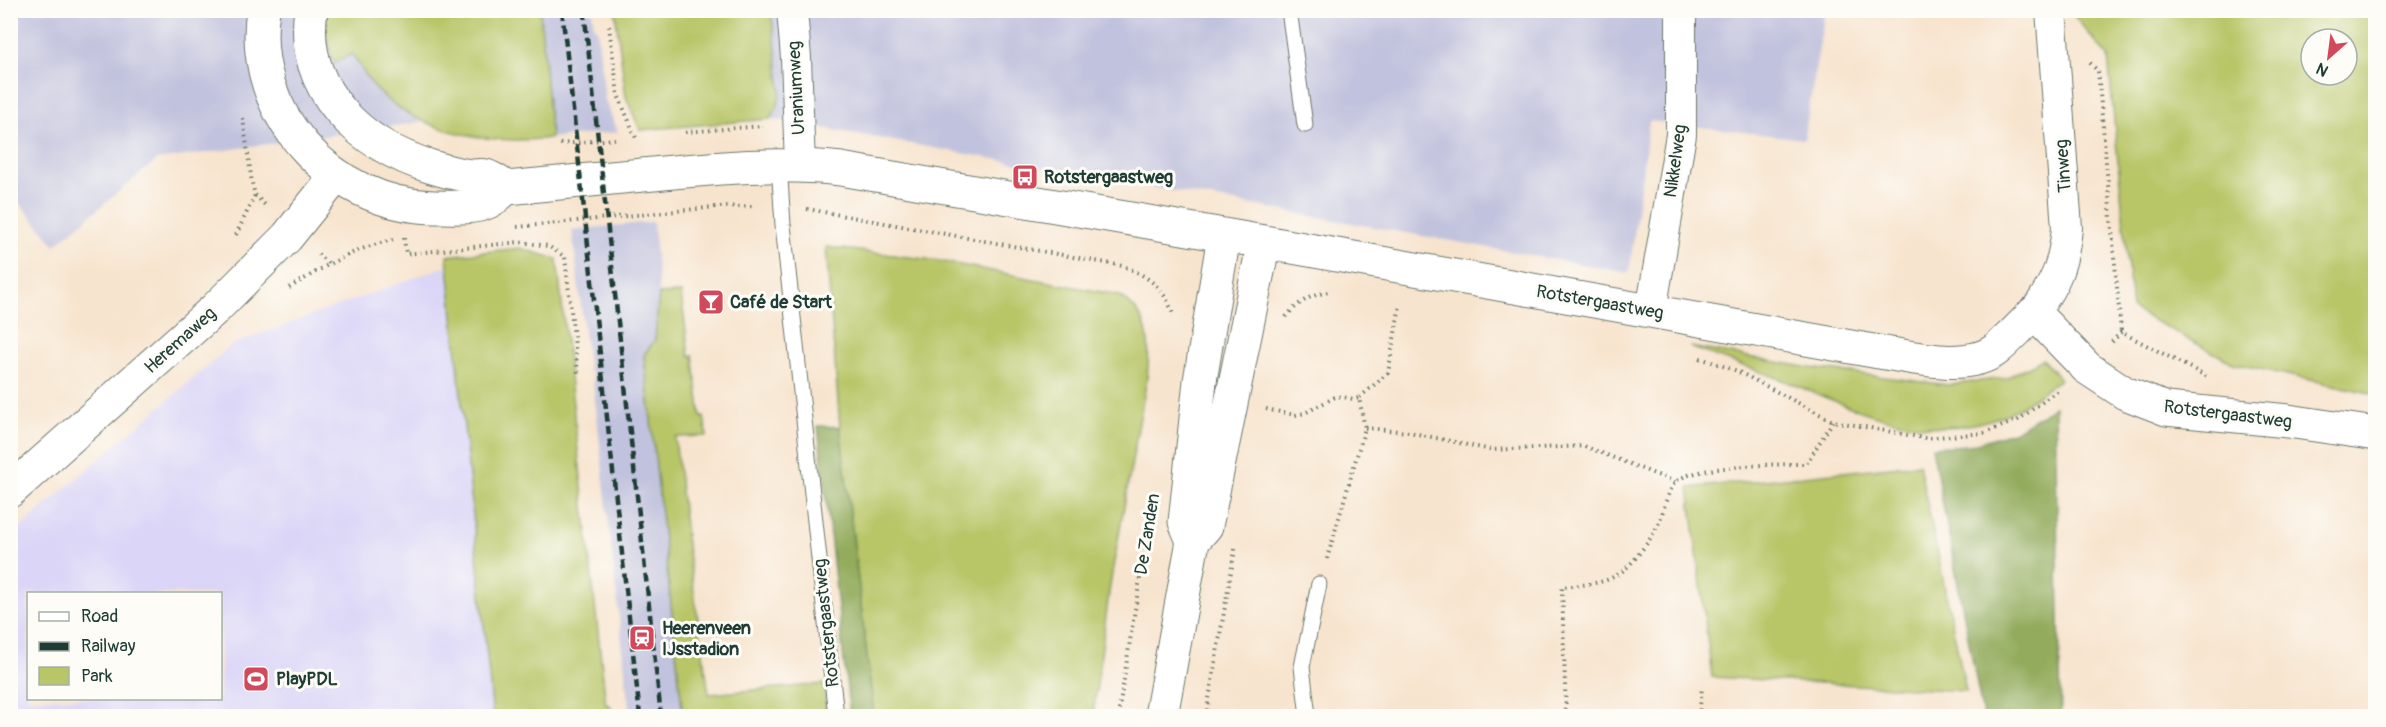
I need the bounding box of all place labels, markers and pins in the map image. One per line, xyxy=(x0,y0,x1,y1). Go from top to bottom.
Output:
bus stop icon: Rotstergaastweg xyxy=(1010,162,1040,192)
place label: Rotstergaastweg xyxy=(1044,166,1173,189)
bar icon: Café de Start xyxy=(696,287,726,317)
place label: Café de Start xyxy=(730,291,833,314)
place label: Heerenveen IJsstadion xyxy=(662,617,751,661)
station icon: Heerenveen IJsstadion xyxy=(627,623,657,653)
sports icon: PlayPDL xyxy=(241,664,271,694)
place label: PlayPDL xyxy=(276,668,338,691)

